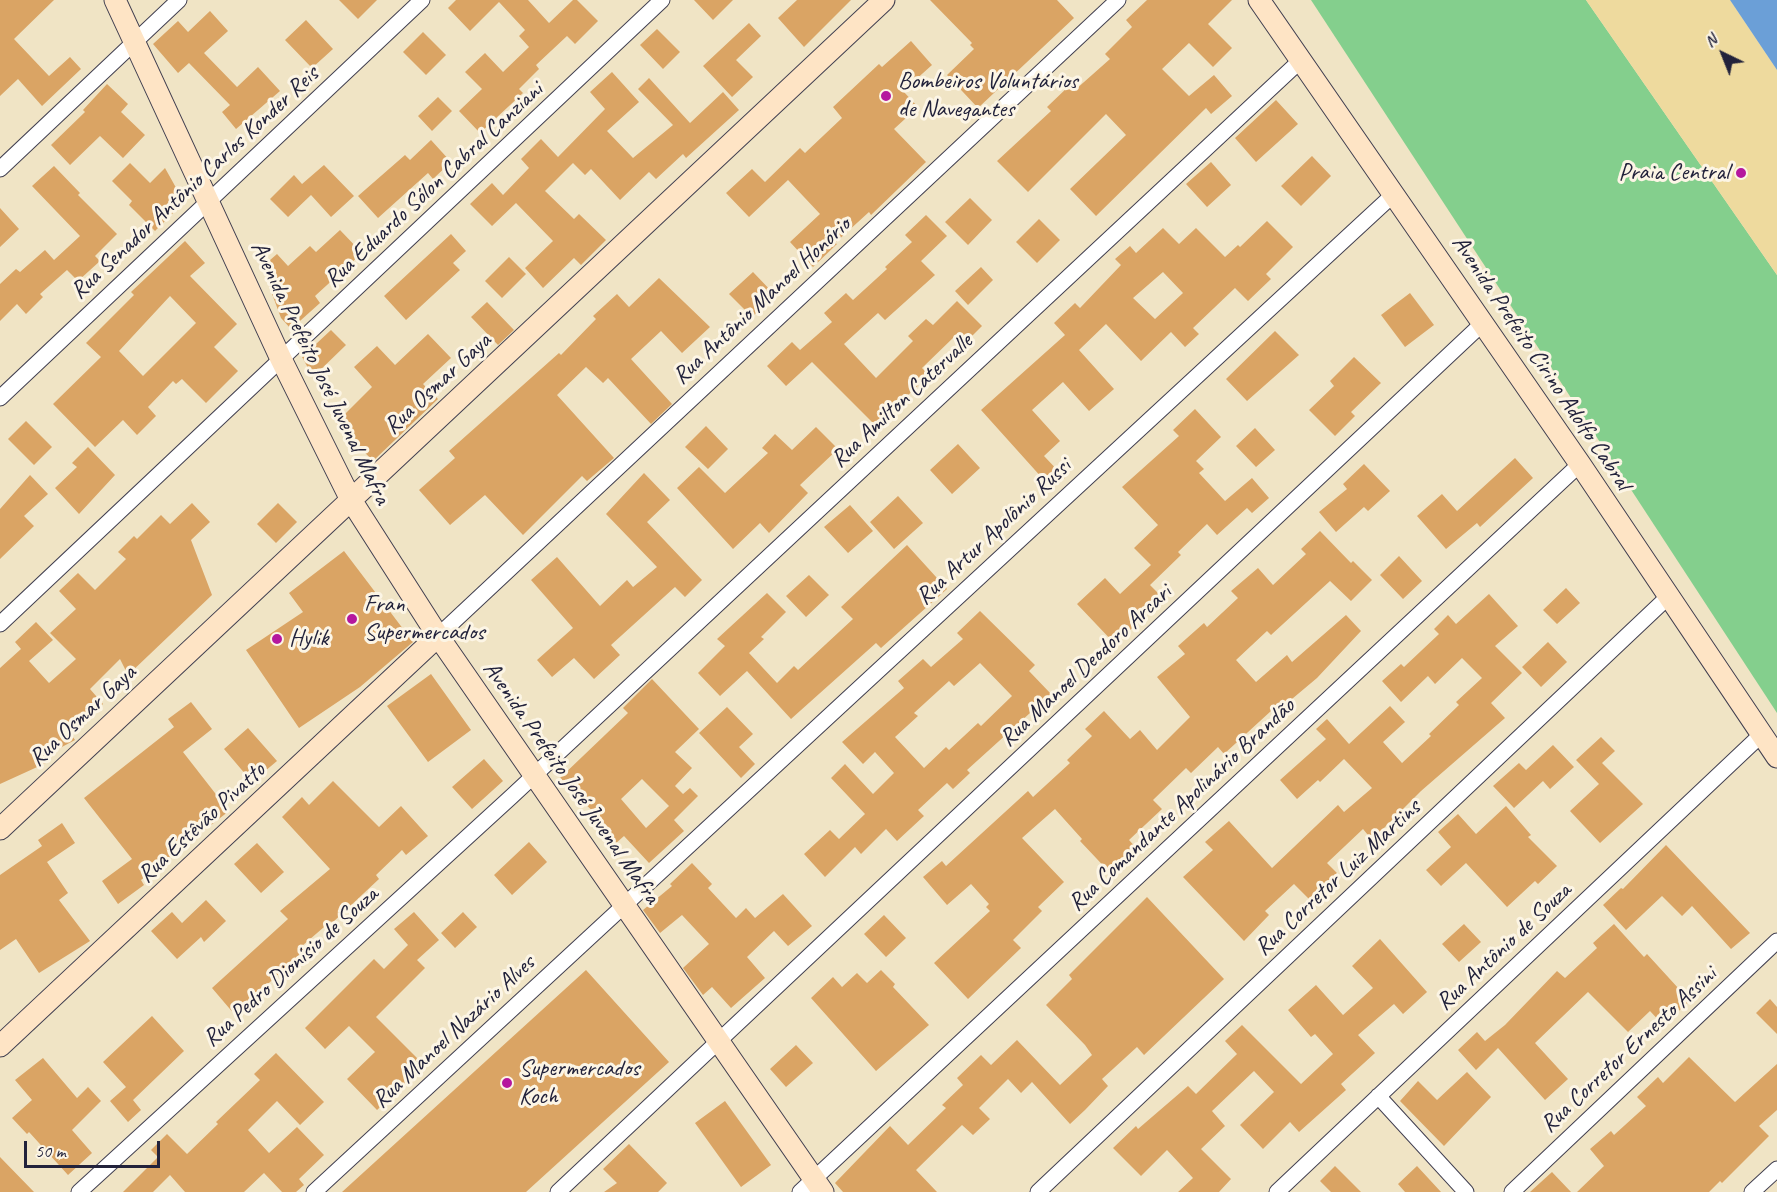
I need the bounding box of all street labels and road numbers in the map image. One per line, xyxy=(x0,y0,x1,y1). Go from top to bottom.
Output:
street label: Rua Senador Antônio Carlos Konder Reis xyxy=(65,60,325,306)
street label: Rua Eduardo Sólon Cabral Canziani xyxy=(319,76,549,294)
street label: Rua Antônio Manoel Honório xyxy=(667,211,857,391)
street label: Avenida Prefeito Cirino Adolfo Cabral xyxy=(1445,230,1637,496)
street label: Avenida Prefeito José Juvenal Mafra xyxy=(244,237,396,509)
street label: Rua Osmar Gaya xyxy=(378,327,498,441)
street label: Rua Amilton Catervalle xyxy=(825,328,979,474)
street label: Rua Artur Apolônio Russi xyxy=(910,453,1078,611)
street label: Rua Manoel Deodoro Arcari xyxy=(994,579,1178,753)
street label: Avenida Prefeito José Juvenal Mafra xyxy=(476,656,666,910)
street label: Rua Osmar Gaya xyxy=(23,659,143,773)
street label: Rua Comandante Apolinário Brandão xyxy=(1063,692,1301,918)
street label: Rua Estêvão Pivatto xyxy=(132,757,272,889)
street label: Rua Corretor Luiz Martins xyxy=(1249,794,1427,962)
street label: Rua Antônio de Souza xyxy=(1430,877,1578,1017)
street label: Rua Pedro Dionísio de Souza xyxy=(197,881,385,1053)
street label: Rua Manoel Nazário Alves xyxy=(367,949,541,1115)
street label: Rua Corretor Ernesto Assini xyxy=(1535,961,1723,1139)

